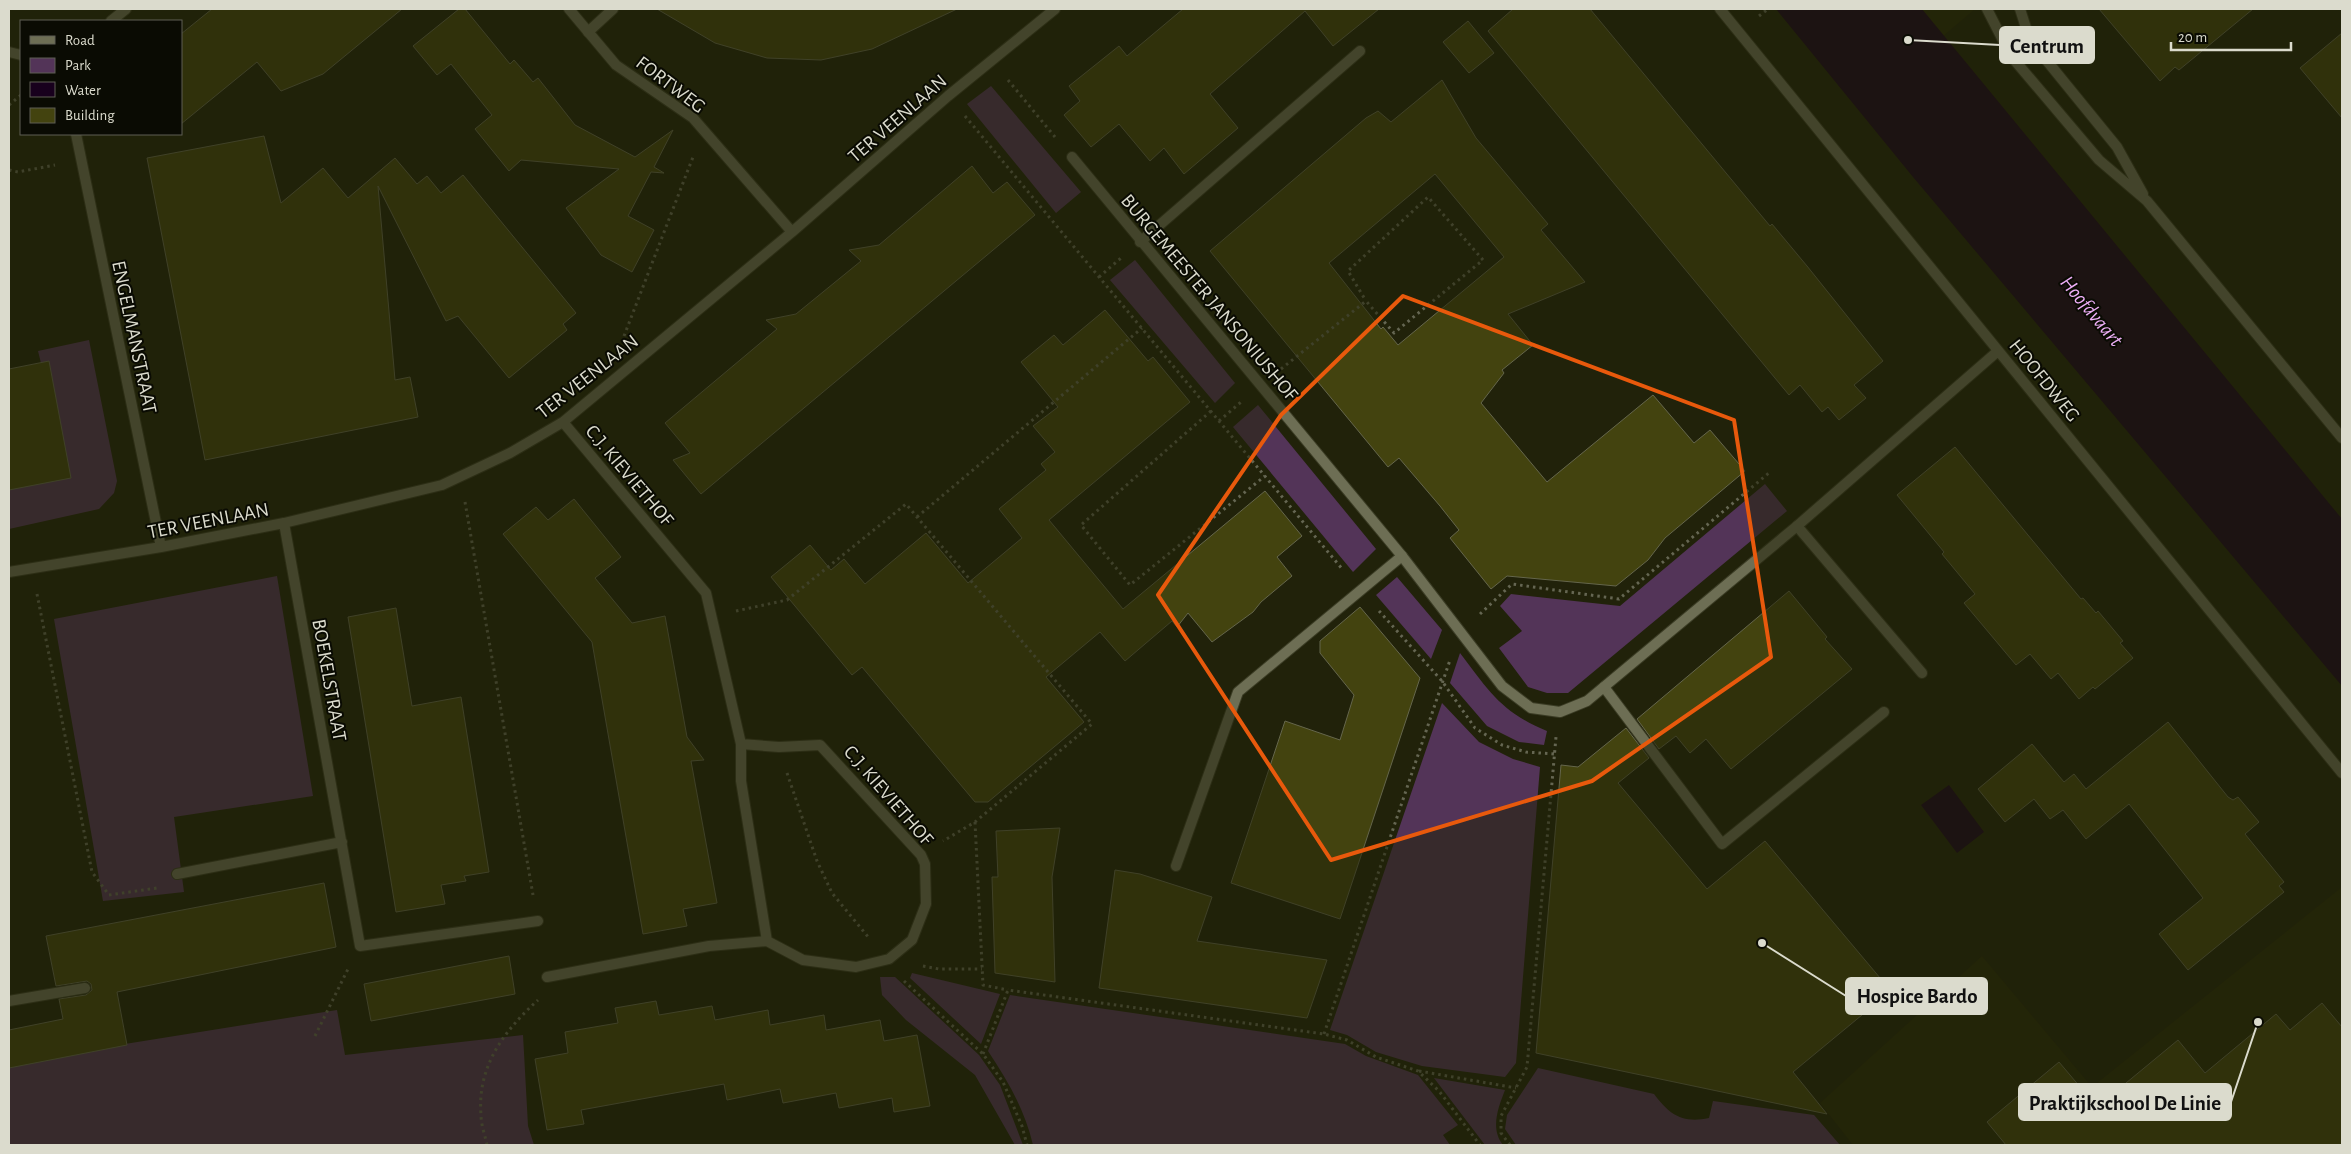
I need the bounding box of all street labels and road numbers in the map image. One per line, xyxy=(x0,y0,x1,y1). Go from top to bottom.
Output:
street label: FORTWEG xyxy=(632,53,709,117)
street label: TER VEENLAAN xyxy=(845,71,951,167)
street label: BURGEMEESTER JANSONIUSHOF xyxy=(1117,190,1302,405)
street label: ENGELMANSTRAAT xyxy=(108,259,160,416)
street label: TER VEENLAAN xyxy=(533,331,642,423)
street label: HOOFDWEG xyxy=(2005,336,2083,425)
street label: C.J. KIEVIETHOF xyxy=(581,421,677,530)
street label: TER VEENLAAN xyxy=(146,499,271,543)
street label: BOEKELSTRAAT xyxy=(308,617,350,743)
street label: C.J. KIEVIETHOF xyxy=(840,742,937,850)

